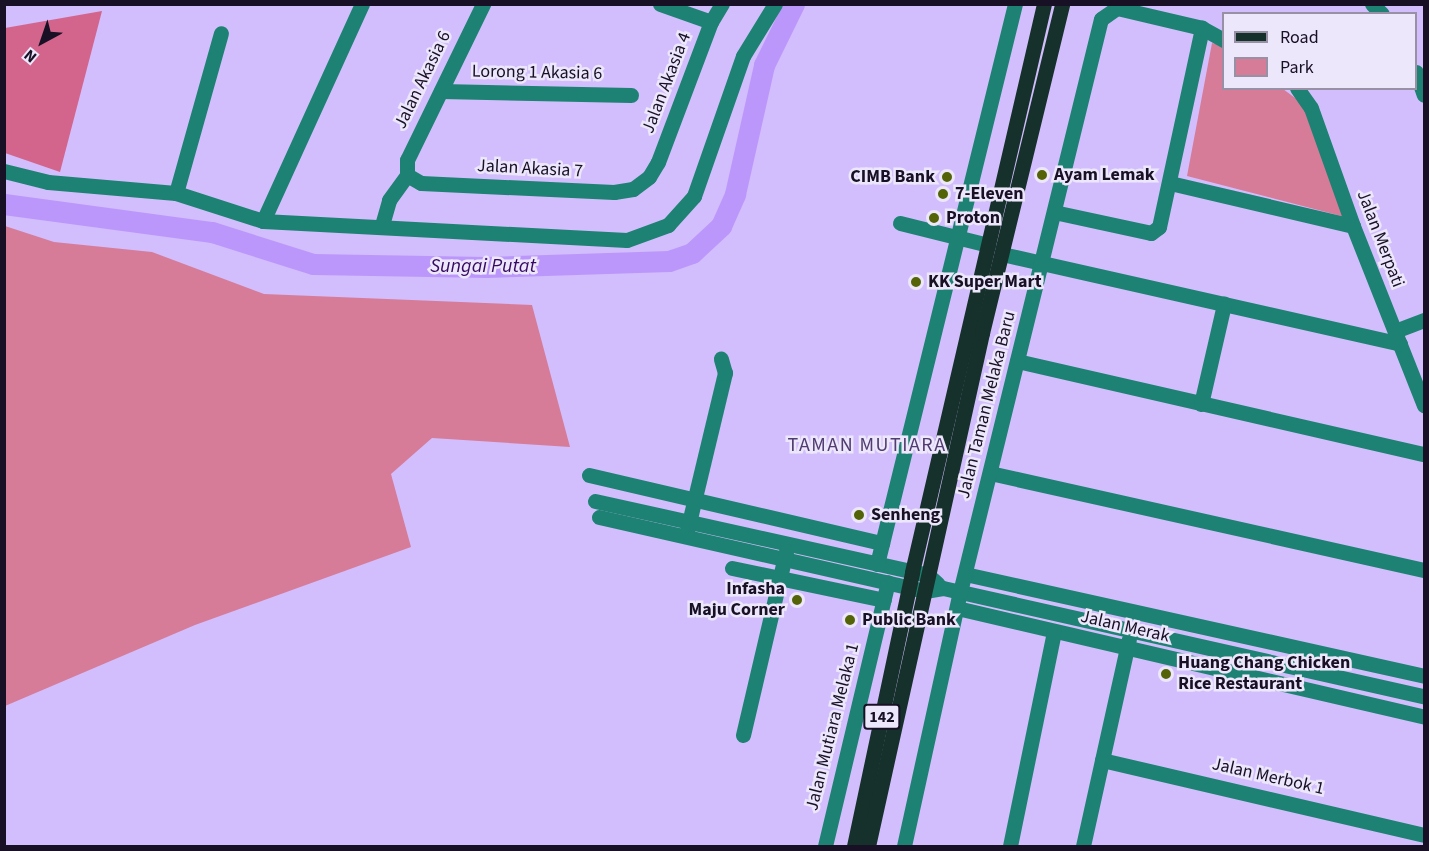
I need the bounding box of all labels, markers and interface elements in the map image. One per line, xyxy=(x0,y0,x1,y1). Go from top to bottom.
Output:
north arrow xyxy=(12,12,72,72)
legend xyxy=(1222,12,1417,90)
text: Road xyxy=(1280,25,1319,50)
street label: Jalan Akasia 6 xyxy=(390,28,456,132)
street label: Jalan Akasia 4 xyxy=(638,30,696,136)
text: N xyxy=(19,44,42,68)
text: Park xyxy=(1280,55,1314,80)
street label: Lorong 1 Akasia 6 xyxy=(472,61,602,85)
street label: Jalan Akasia 7 xyxy=(477,155,583,183)
place label: Ayam Lemak xyxy=(1054,164,1155,186)
place label: CIMB Bank xyxy=(850,166,935,188)
marker: Ayam Lemak xyxy=(1035,168,1049,182)
marker: CIMB Bank xyxy=(940,170,954,184)
place label: 7-Eleven xyxy=(955,183,1024,205)
marker: 7-Eleven xyxy=(936,187,950,201)
street label: Jalan Merpati xyxy=(1352,187,1408,291)
place label: Proton xyxy=(946,207,1000,229)
marker: Proton xyxy=(927,211,941,225)
water label: Sungai Putat xyxy=(430,254,536,278)
place label: KK Super Mart xyxy=(928,271,1042,293)
marker: KK Super Mart xyxy=(909,275,923,289)
street label: Jalan Taman Melaka Baru xyxy=(953,309,1021,501)
district label: TAMAN MUTIARA xyxy=(787,433,947,457)
place label: Senheng xyxy=(871,504,940,526)
marker: Senheng xyxy=(852,508,866,522)
place label: Infasha Maju Corner xyxy=(689,579,785,622)
marker: Infasha Maju Corner xyxy=(790,593,804,607)
street label: Jalan Merak xyxy=(1078,606,1172,648)
place label: Public Bank xyxy=(862,609,956,631)
marker: Public Bank xyxy=(843,613,857,627)
street label: Jalan Mutiara Melaka 1 xyxy=(802,641,864,813)
place label: Huang Chang Chicken Rice Restaurant xyxy=(1178,653,1350,696)
marker: Huang Chang Chicken Rice Restaurant xyxy=(1159,667,1173,681)
road number: 142 xyxy=(862,704,902,730)
street label: Jalan Merbok 1 xyxy=(1210,754,1326,800)

